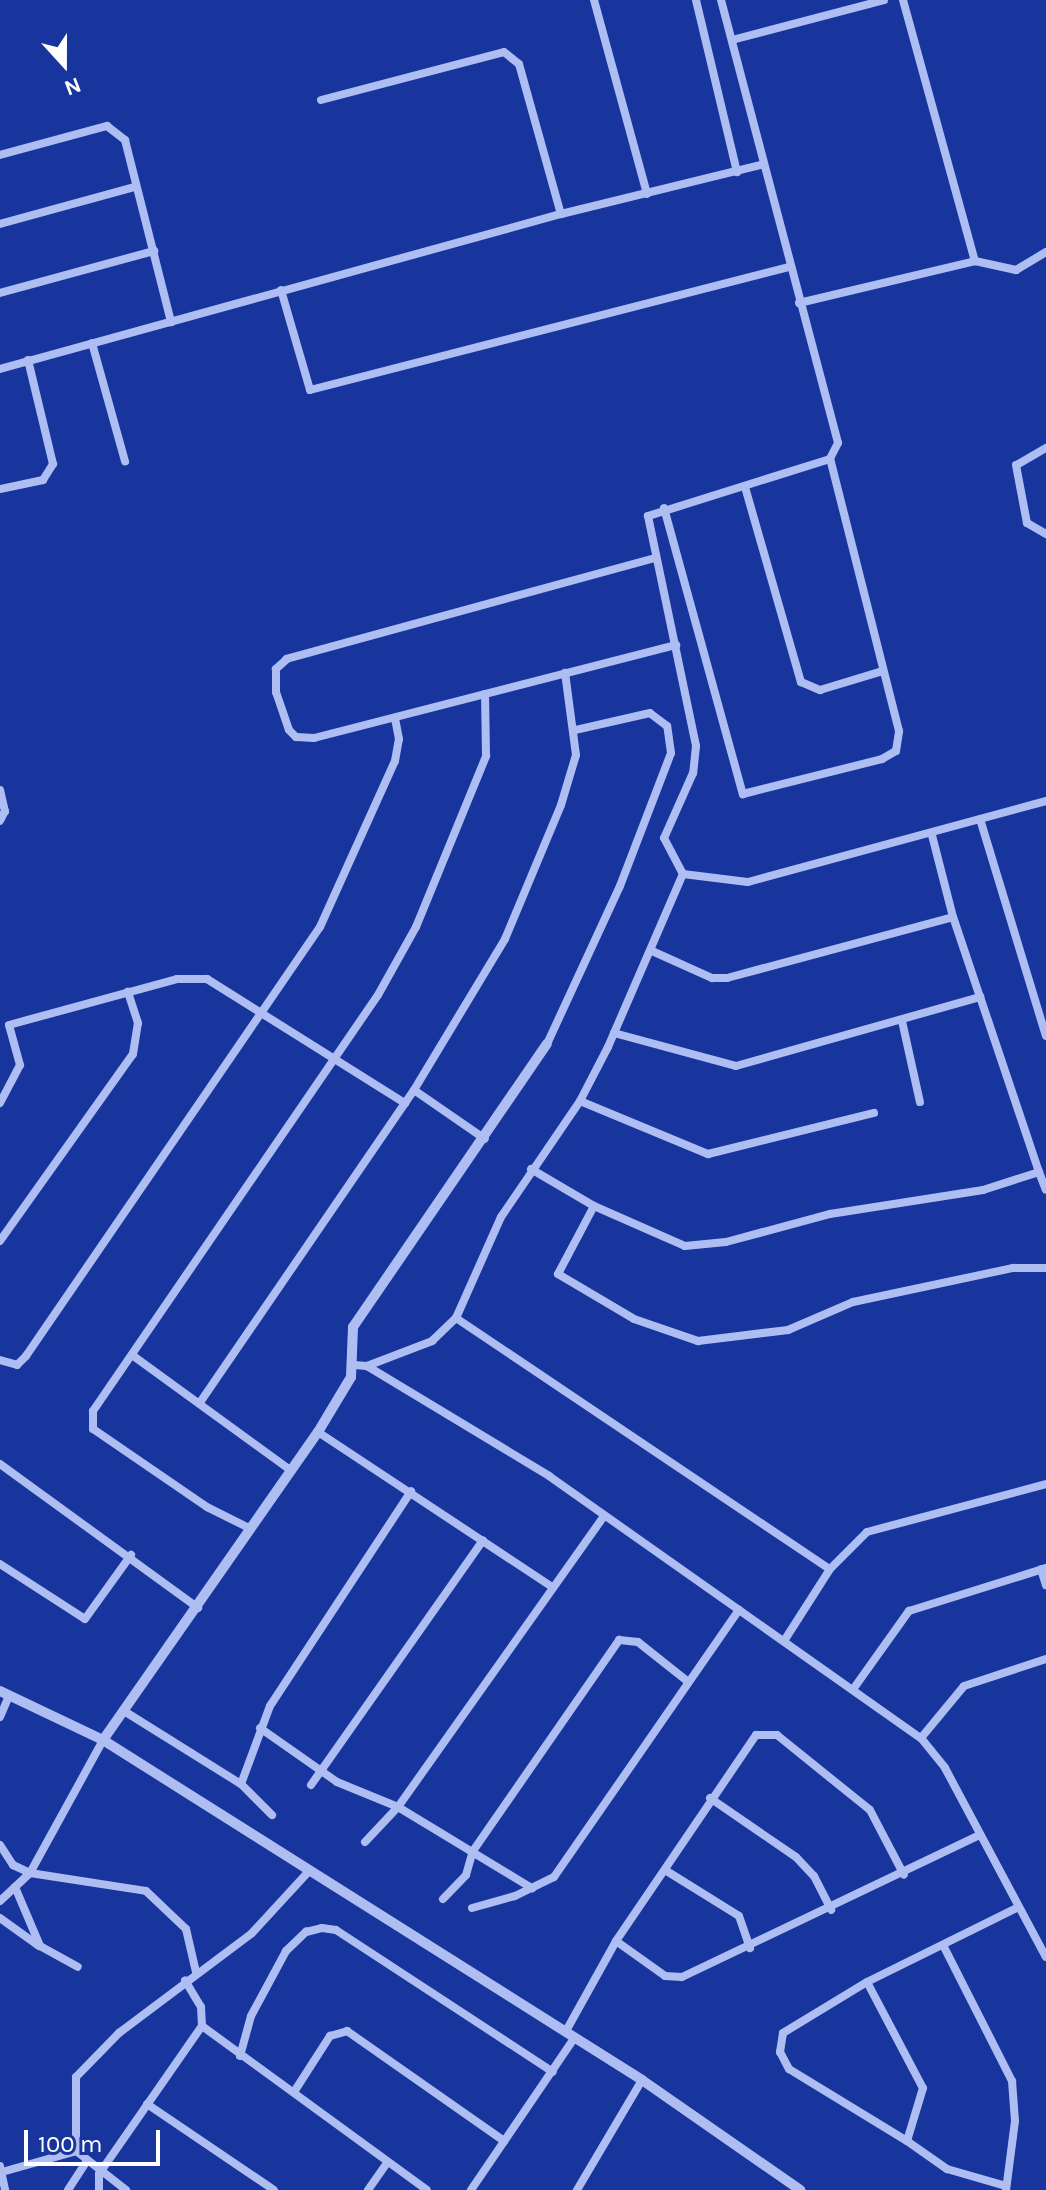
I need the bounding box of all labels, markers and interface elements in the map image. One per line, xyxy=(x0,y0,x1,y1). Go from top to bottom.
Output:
north arrow xyxy=(24,24,104,104)
text: N xyxy=(61,71,85,101)
scale bar xyxy=(28,2114,164,2164)
text: 100 m xyxy=(38,2130,103,2158)

